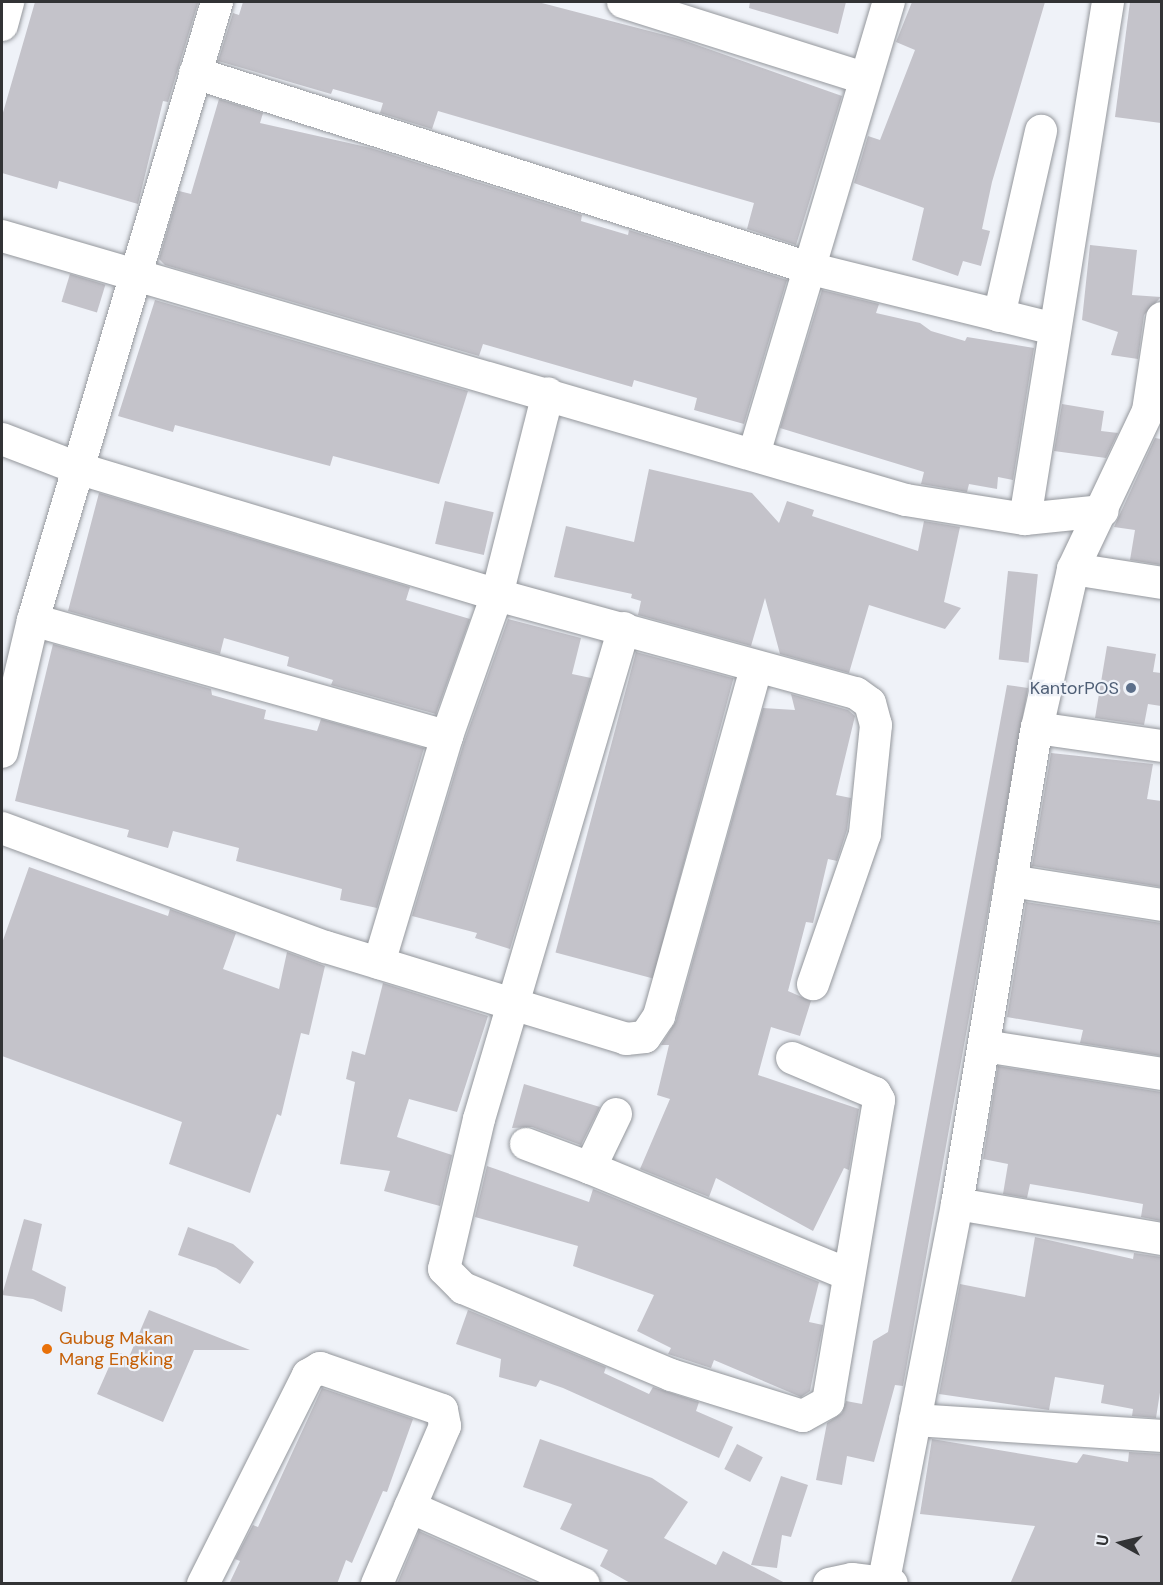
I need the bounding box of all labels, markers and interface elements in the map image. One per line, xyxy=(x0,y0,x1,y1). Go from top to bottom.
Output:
place label: KantorPOS xyxy=(1030,677,1119,699)
marker: KantorPOS xyxy=(1124,681,1138,695)
place label: Gubug Makan Mang Engking xyxy=(59,1328,173,1370)
marker: Gubug Makan Mang Engking xyxy=(40,1342,54,1356)
north arrow xyxy=(1091,1513,1151,1573)
text: U xyxy=(1092,1534,1114,1547)

